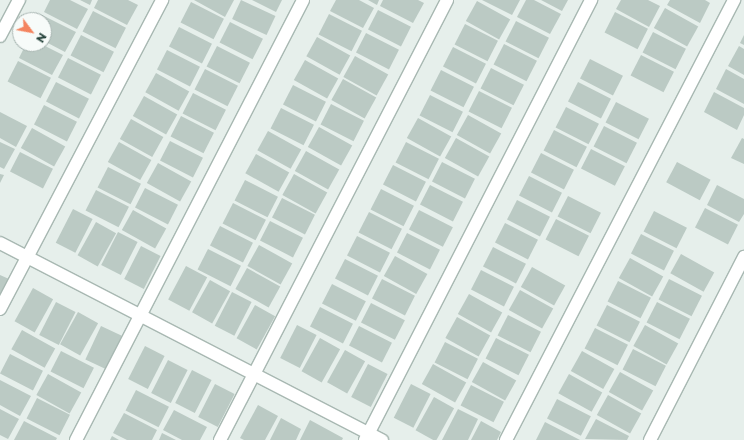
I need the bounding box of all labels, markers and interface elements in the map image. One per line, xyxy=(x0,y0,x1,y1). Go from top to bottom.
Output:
north arrow xyxy=(12,12,52,52)
text: N xyxy=(33,30,50,45)

